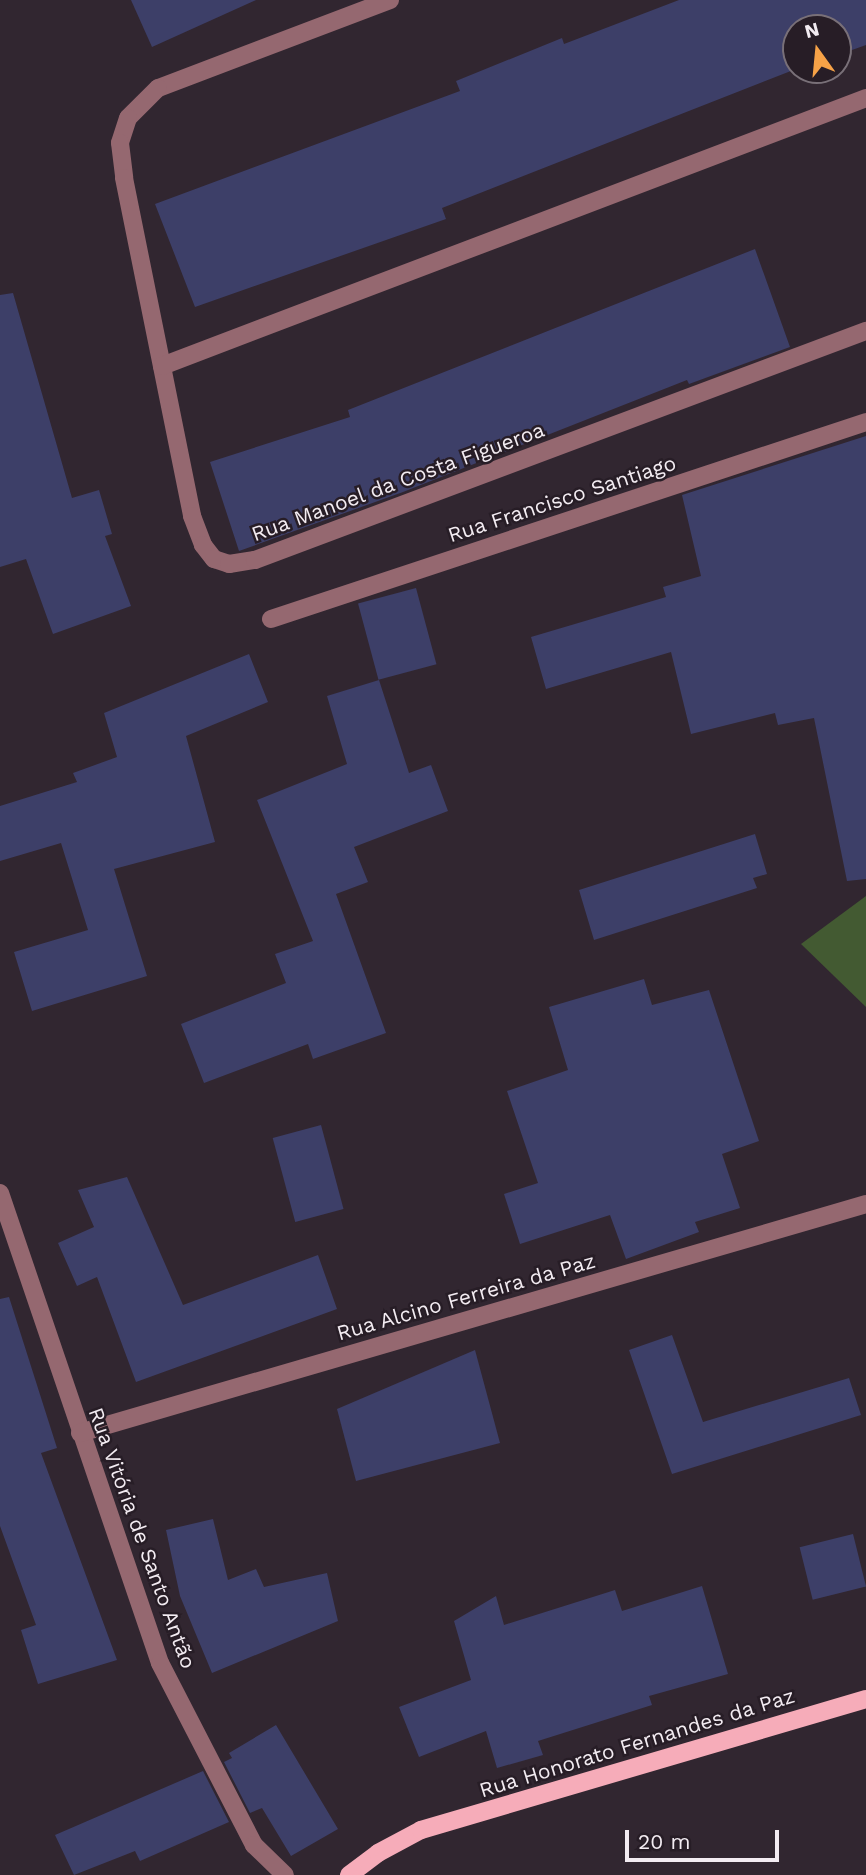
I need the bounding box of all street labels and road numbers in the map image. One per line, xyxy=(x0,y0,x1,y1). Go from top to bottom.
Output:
street label: Rua Manoel da Costa Figueroa xyxy=(247,417,549,547)
street label: Rua Francisco Santiago xyxy=(445,450,679,548)
street label: Rua Alcino Ferreira da Paz xyxy=(333,1248,599,1346)
street label: Rua Vitória de Santo Antão xyxy=(83,1403,201,1673)
street label: Rua Honorato Fernandes da Paz xyxy=(476,1683,798,1803)

